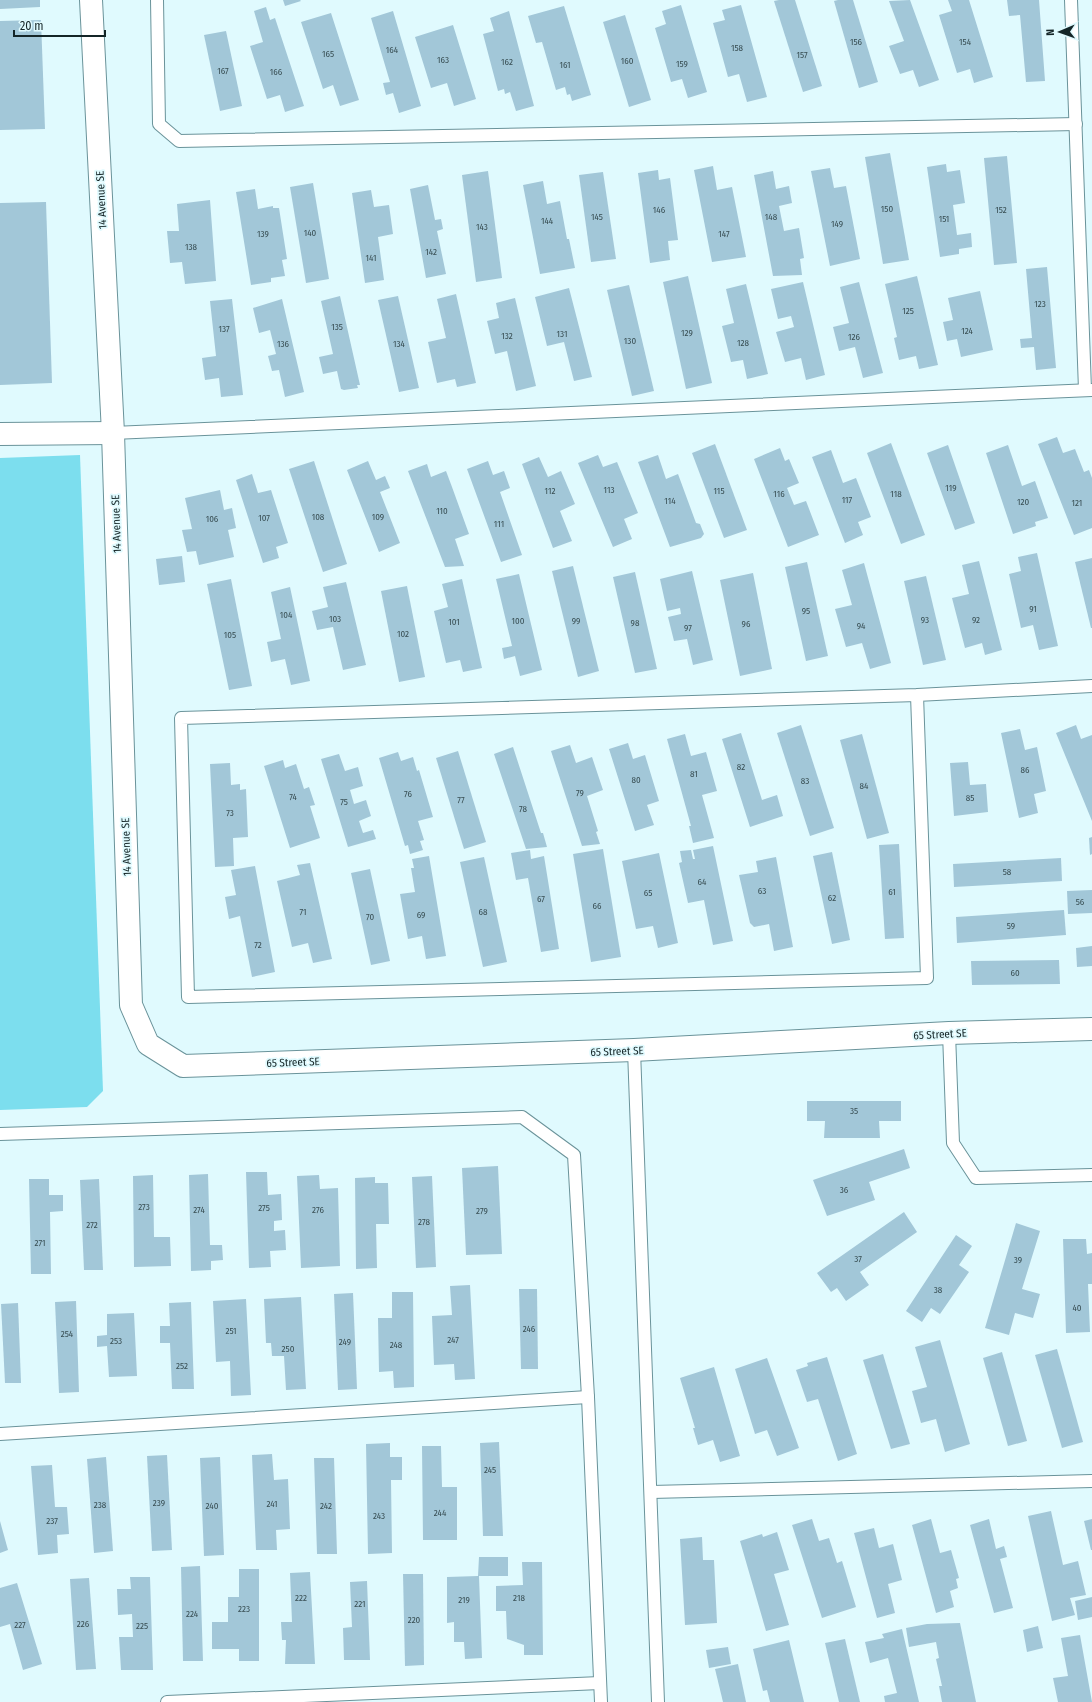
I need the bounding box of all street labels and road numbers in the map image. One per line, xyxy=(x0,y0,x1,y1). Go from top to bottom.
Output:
street label: 14 Avenue SE xyxy=(93,170,110,230)
street label: 14 Avenue SE xyxy=(109,495,124,553)
street label: 14 Avenue SE xyxy=(119,818,134,876)
street label: 65 Street SE xyxy=(913,1027,967,1042)
street label: 65 Street SE xyxy=(590,1044,644,1059)
street label: 65 Street SE xyxy=(266,1055,320,1070)

